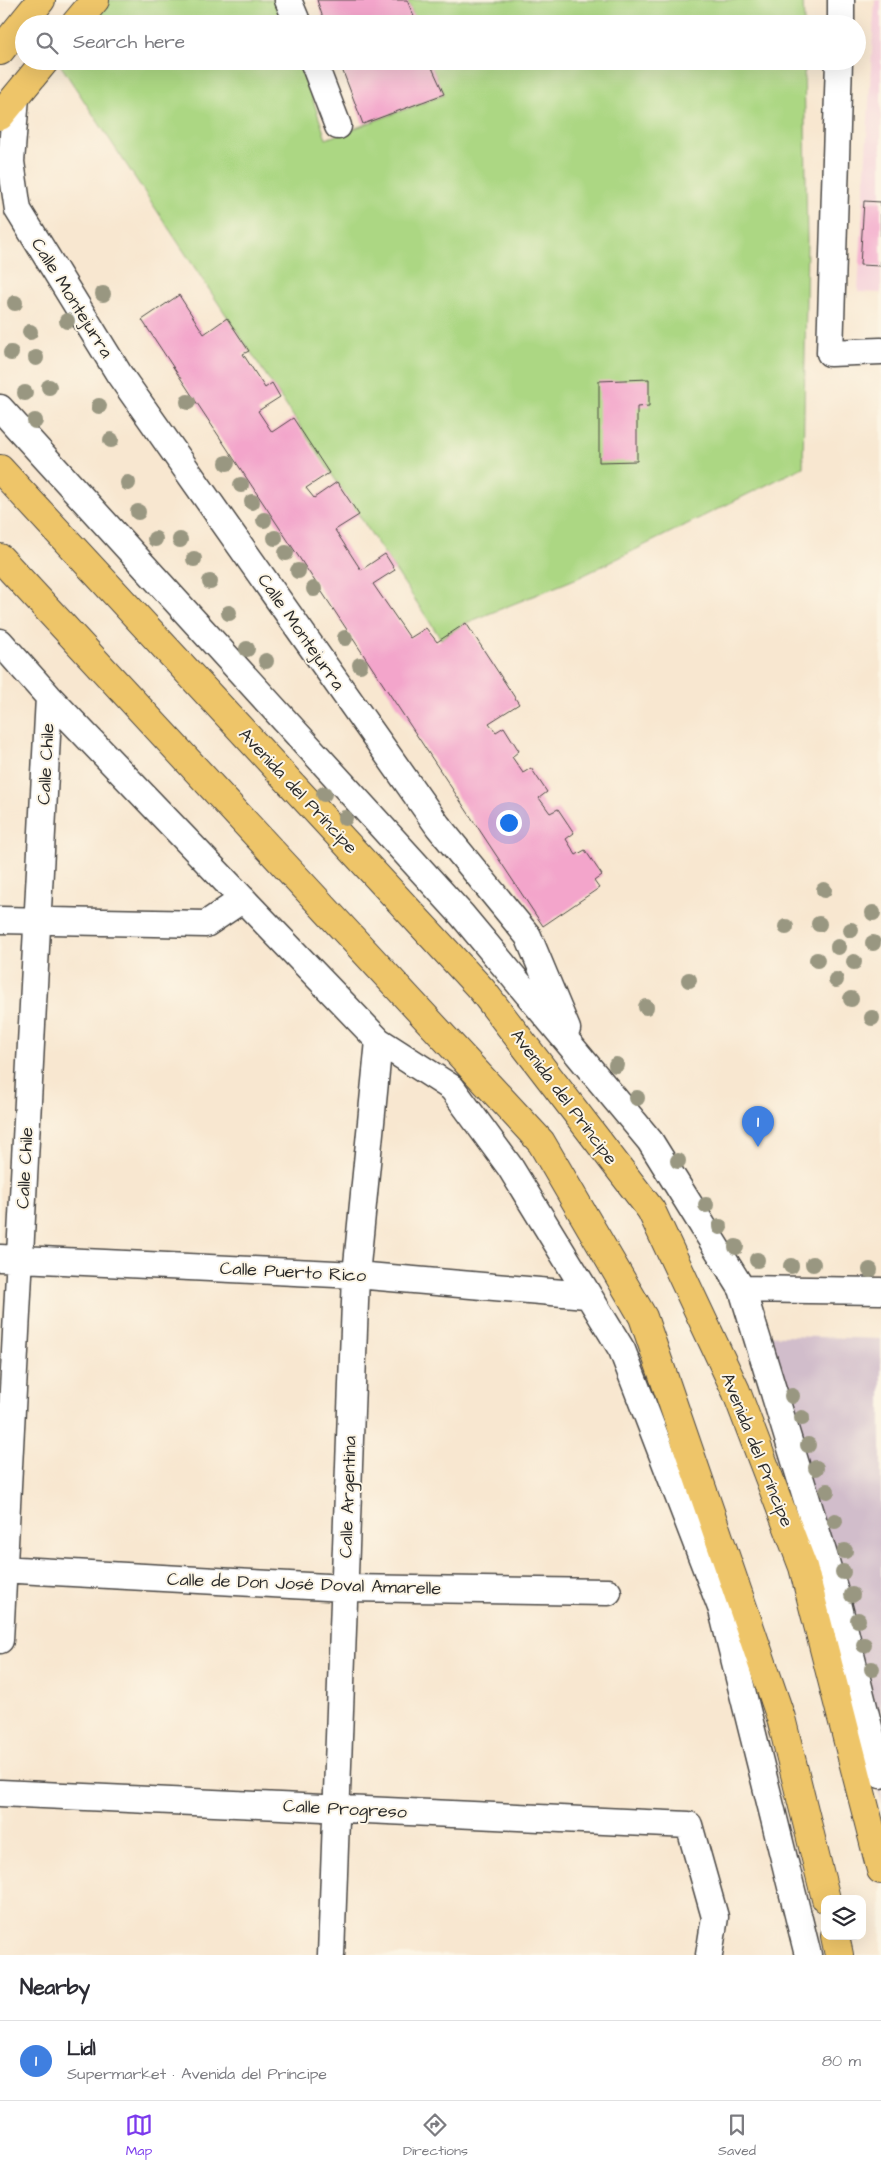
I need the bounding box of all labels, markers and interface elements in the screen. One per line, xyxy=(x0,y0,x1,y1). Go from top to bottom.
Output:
search box xyxy=(15,15,866,70)
icon: search xyxy=(33,29,61,57)
text: Search here xyxy=(73,29,185,56)
street label: Calle Montejurra xyxy=(25,233,119,363)
street label: Calle Montejurra xyxy=(251,569,351,695)
street label: Calle Chile xyxy=(31,722,61,805)
street label: Avenida del Príncipe xyxy=(233,723,363,860)
your location xyxy=(496,810,522,836)
street label: Avenida del Príncipe xyxy=(505,1024,623,1170)
pin: 1 xyxy=(742,1106,774,1147)
street label: Calle Chile xyxy=(10,1126,40,1209)
street label: Calle Puerto Rico xyxy=(219,1256,367,1288)
street label: Avenida del Príncipe xyxy=(715,1369,799,1531)
street label: Calle Argentina xyxy=(333,1436,364,1559)
street label: Calle de Don José Doval Amarelle xyxy=(166,1567,442,1601)
street label: Calle Progreso xyxy=(282,1793,408,1826)
map controls xyxy=(821,1895,866,1940)
button: layers xyxy=(821,1895,866,1940)
text: Nearby xyxy=(20,1973,90,2002)
text: Lidl xyxy=(67,2036,96,2063)
text: 1 xyxy=(35,2050,37,2072)
text: 80 m xyxy=(822,2050,861,2072)
text: Supermarket · Avenida del Príncipe xyxy=(67,2063,327,2085)
tab: Map xyxy=(125,2111,153,2161)
tab: Directions xyxy=(403,2111,468,2161)
tab: Saved xyxy=(718,2111,756,2161)

